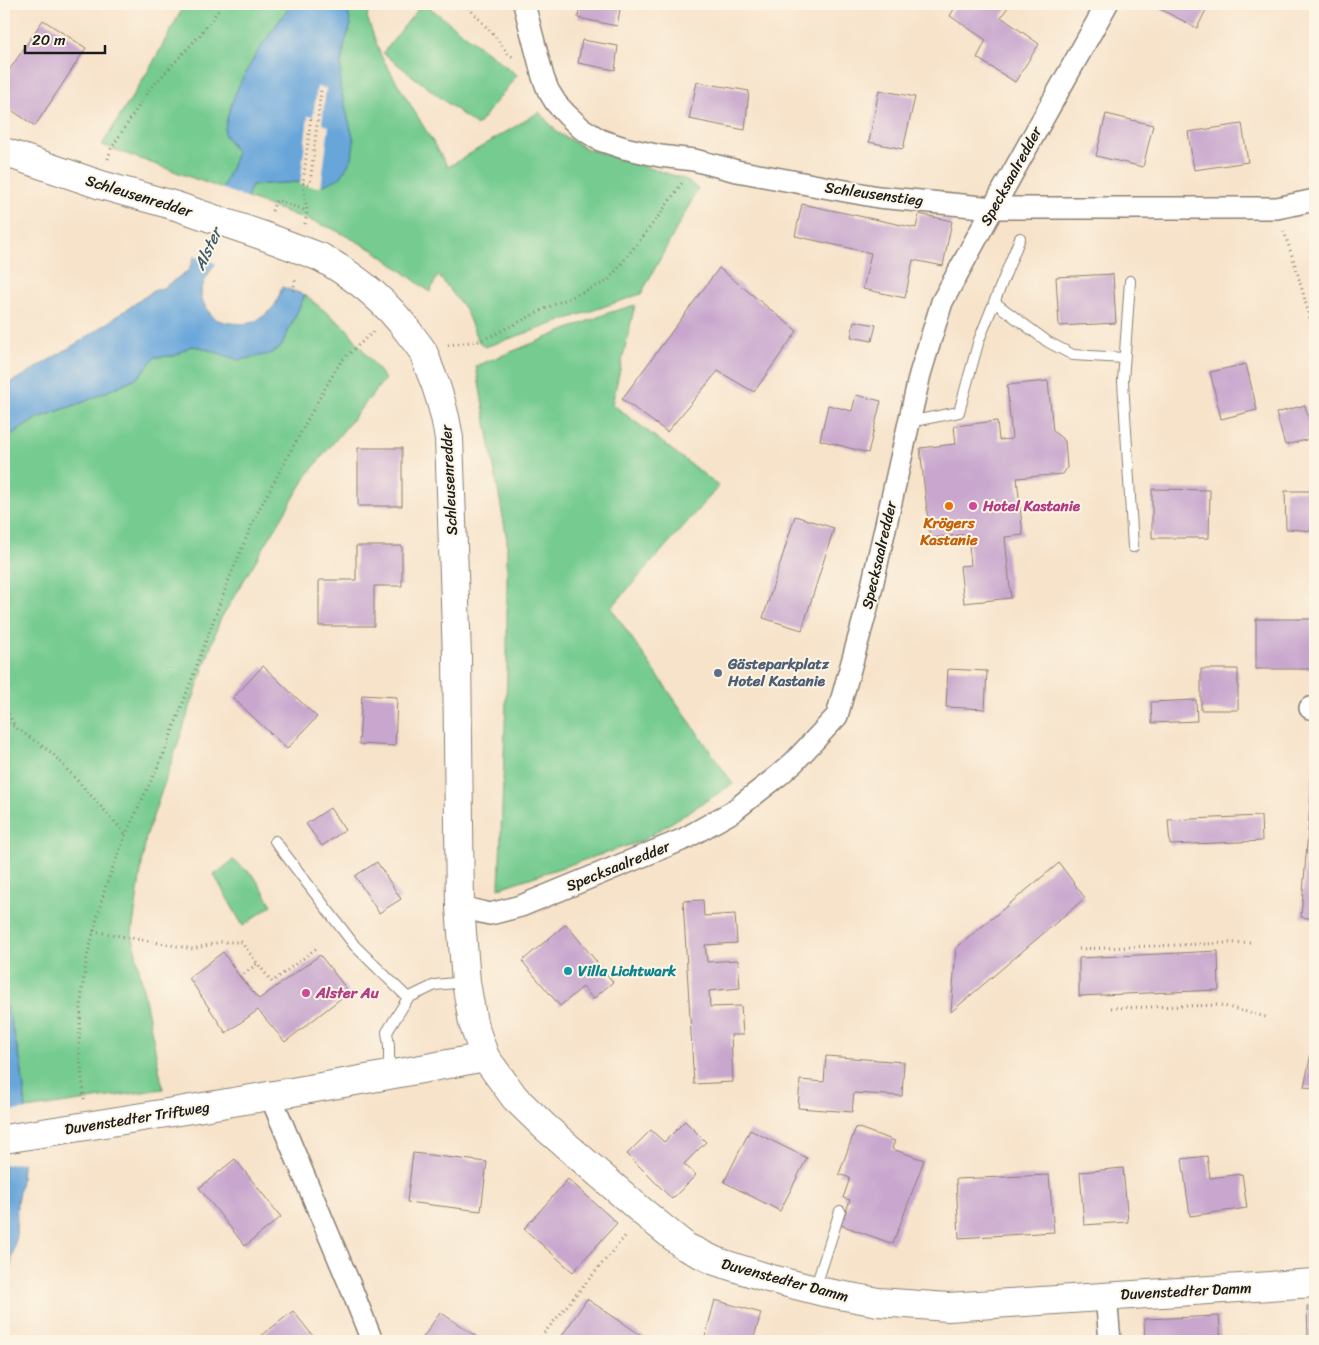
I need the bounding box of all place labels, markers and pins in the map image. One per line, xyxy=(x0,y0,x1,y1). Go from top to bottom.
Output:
place label: Hotel Kastanie xyxy=(982,493,1081,519)
marker: Krögers Kastanie xyxy=(943,500,955,512)
marker: Hotel Kastanie xyxy=(967,500,979,512)
place label: Krögers Kastanie xyxy=(919,510,978,553)
place label: Gästeparkplatz Hotel Kastanie xyxy=(727,651,830,694)
marker: Gästeparkplatz Hotel Kastanie xyxy=(712,667,724,679)
place label: Villa Lichtwark xyxy=(578,958,677,984)
marker: Villa Lichtwark xyxy=(562,965,574,977)
place label: Alster Au xyxy=(315,980,380,1006)
marker: Alster Au xyxy=(300,987,312,999)

